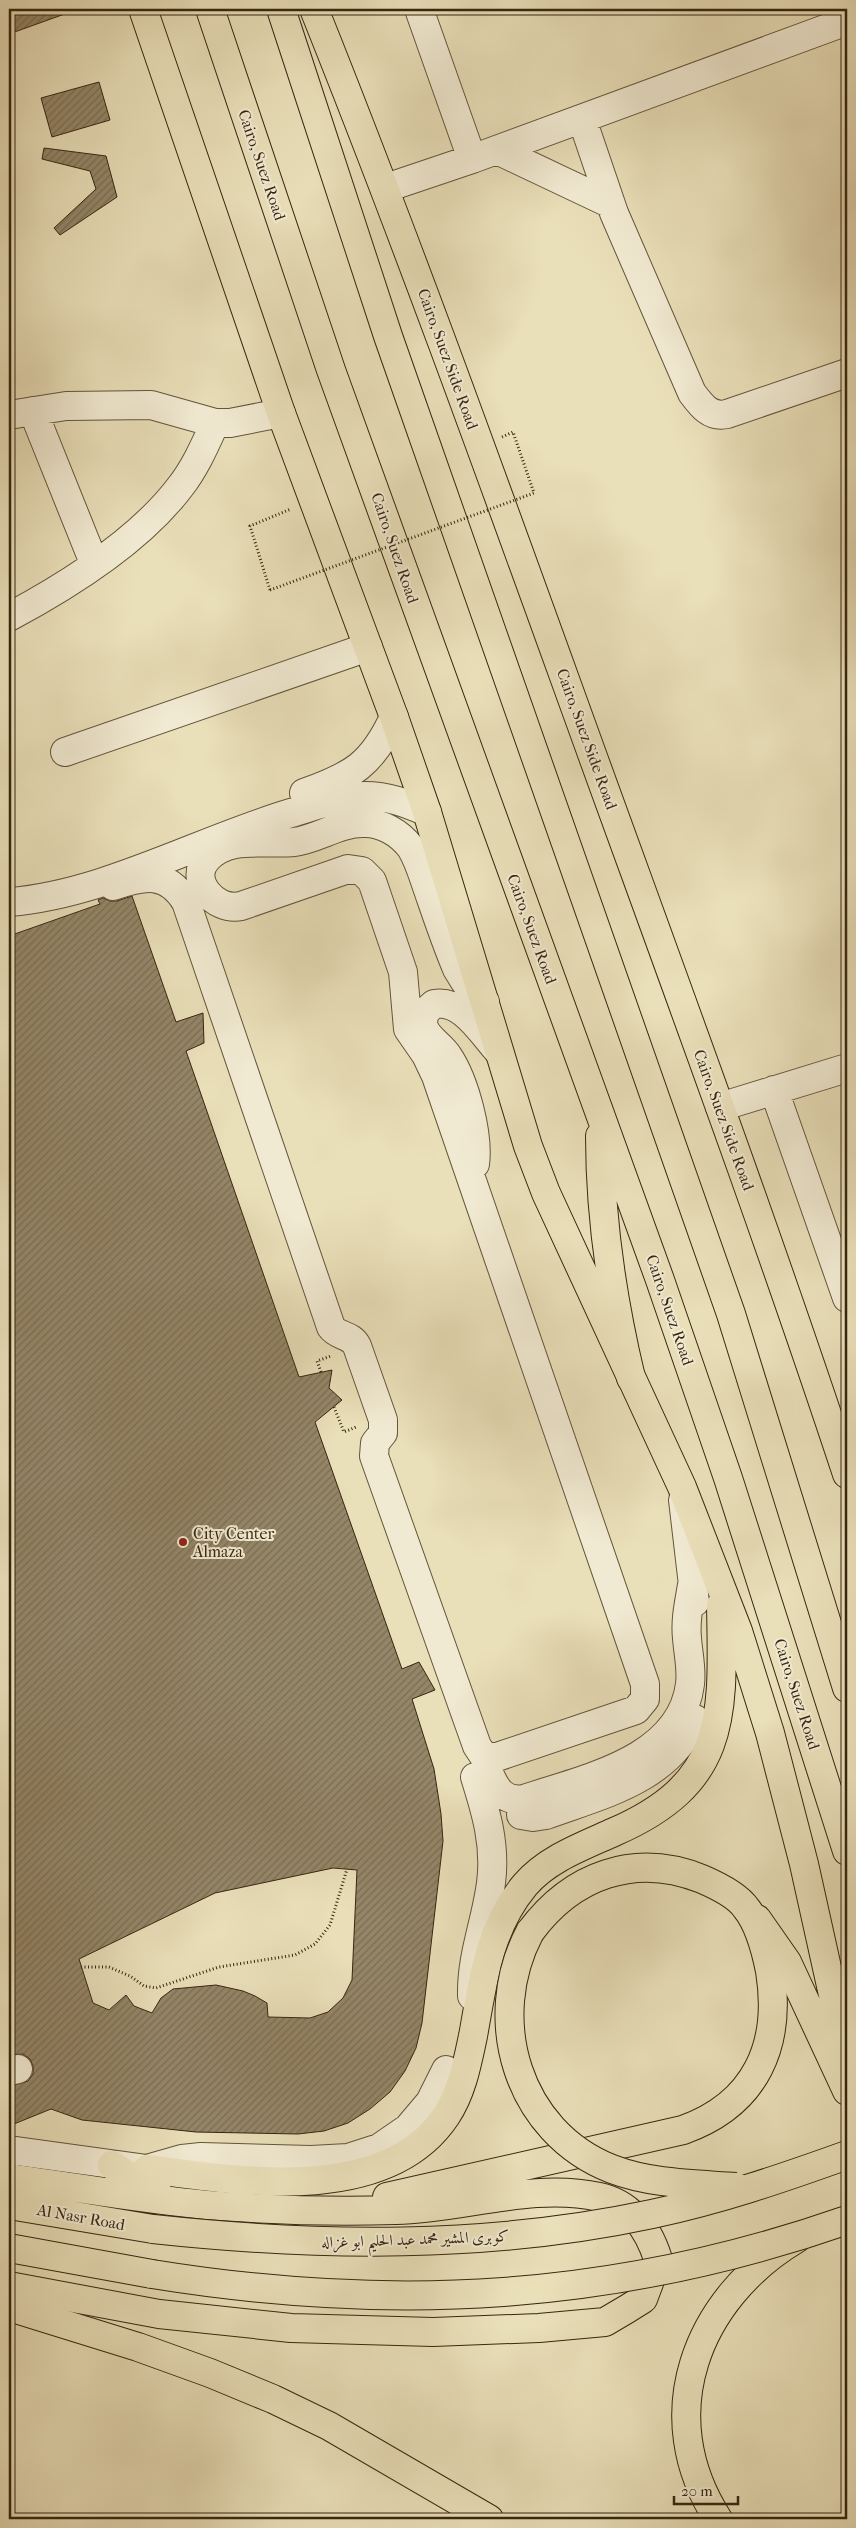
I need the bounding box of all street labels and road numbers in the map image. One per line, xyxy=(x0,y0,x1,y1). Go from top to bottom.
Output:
street label: Cairo, Suez Road xyxy=(234,107,290,223)
street label: Cairo, Suez Side Road xyxy=(414,286,482,432)
street label: Cairo, Suez Road xyxy=(367,490,423,606)
street label: Cairo, Suez Side Road xyxy=(553,666,621,812)
street label: Cairo, Suez Road xyxy=(503,871,561,987)
street label: Cairo, Suez Side Road xyxy=(690,1047,758,1193)
street label: Cairo, Suez Road xyxy=(642,1252,698,1368)
street label: Cairo, Suez Road xyxy=(770,1636,824,1752)
street label: Al Nasr Road xyxy=(34,2200,127,2234)
street label: كوبرى المشير محمد عبد الحليم ابو غزاله xyxy=(321,2226,510,2259)

